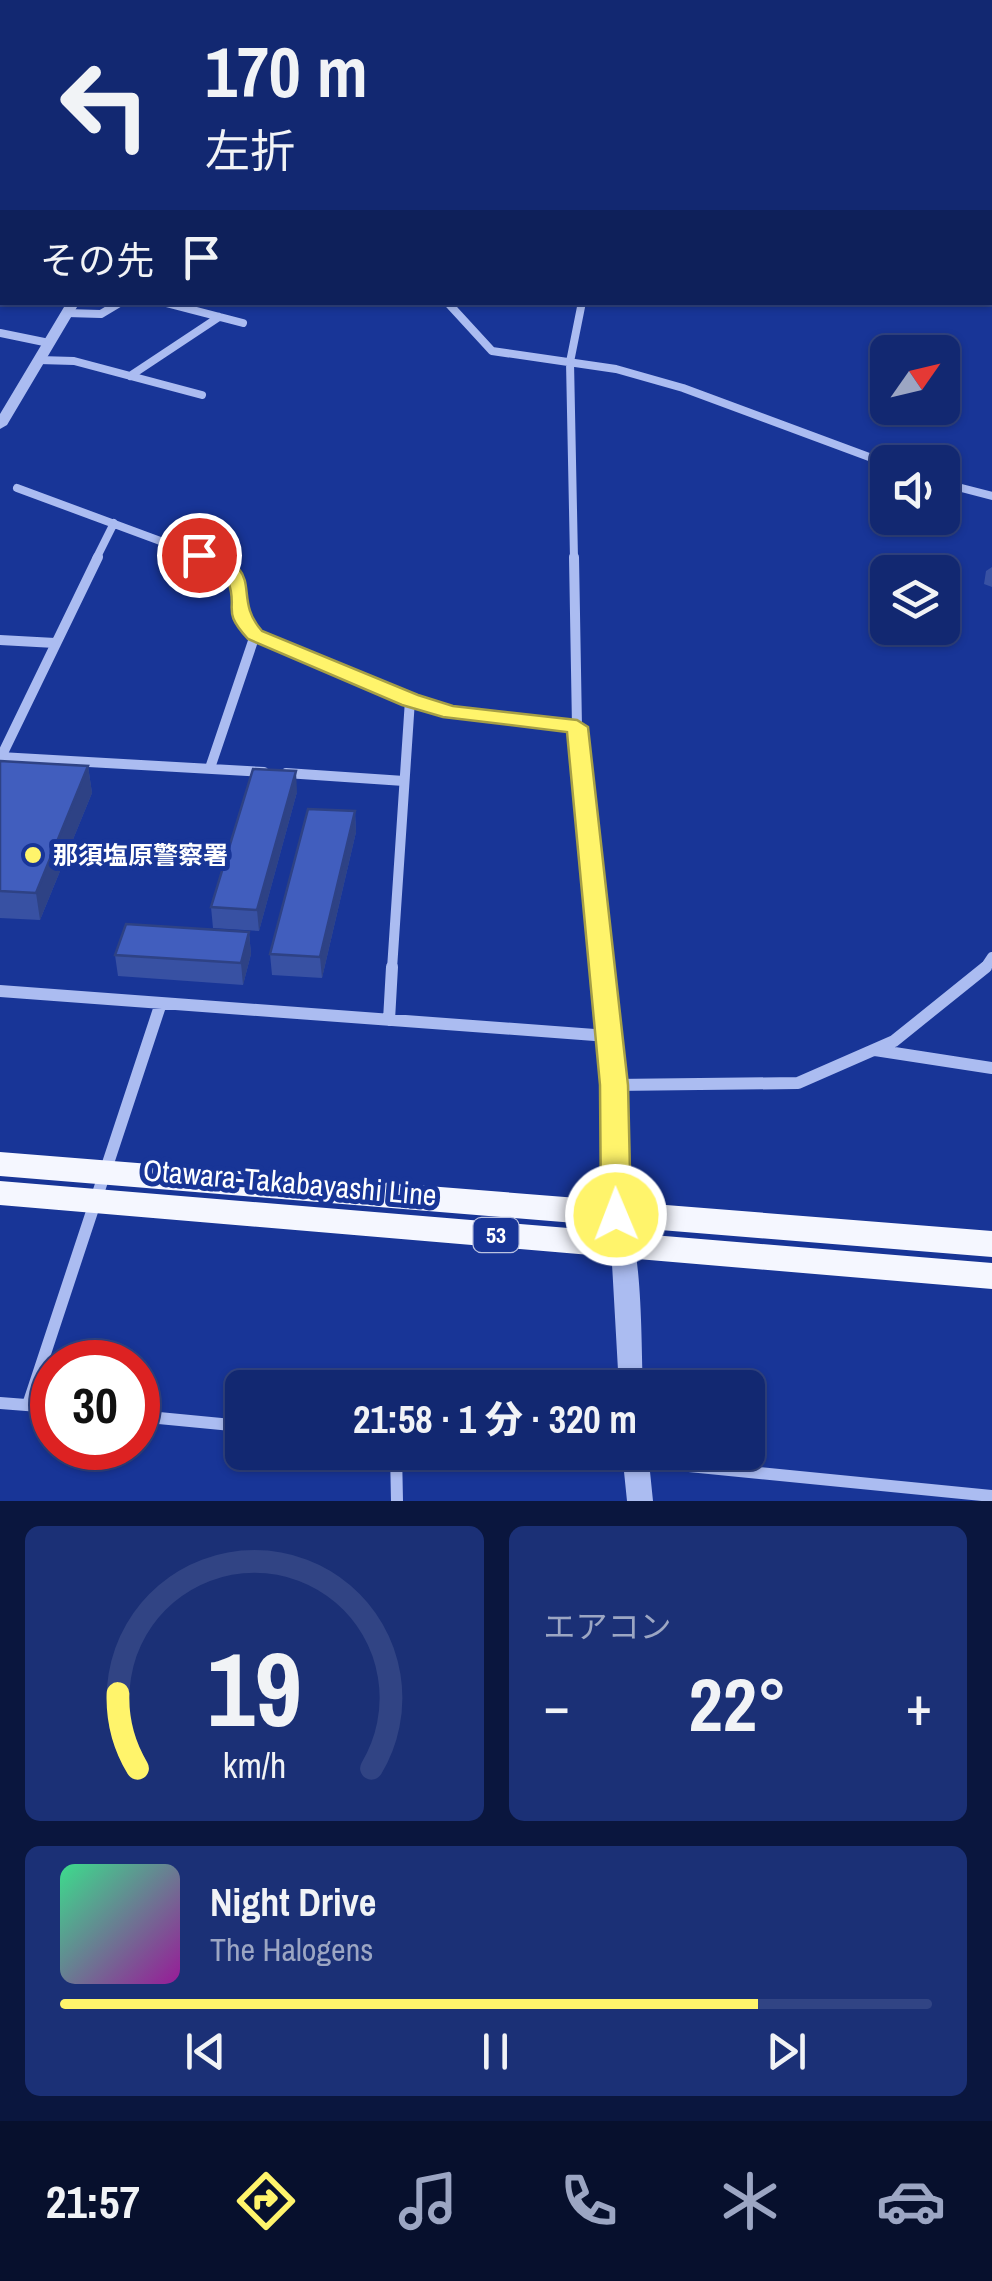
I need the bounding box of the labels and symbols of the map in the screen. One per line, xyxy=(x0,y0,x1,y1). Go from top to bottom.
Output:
north arrow xyxy=(870,335,960,425)
pin xyxy=(157,513,242,598)
place label: 那須塩原警察署 xyxy=(53,838,228,872)
marker: 那須塩原警察署 xyxy=(22,844,44,866)
street label: Otawara-Takabayashi Line xyxy=(142,1149,438,1215)
position arrow xyxy=(564,1163,668,1267)
road number: 53 xyxy=(474,1218,518,1252)
speed limit sign: 30 xyxy=(30,1340,160,1470)

